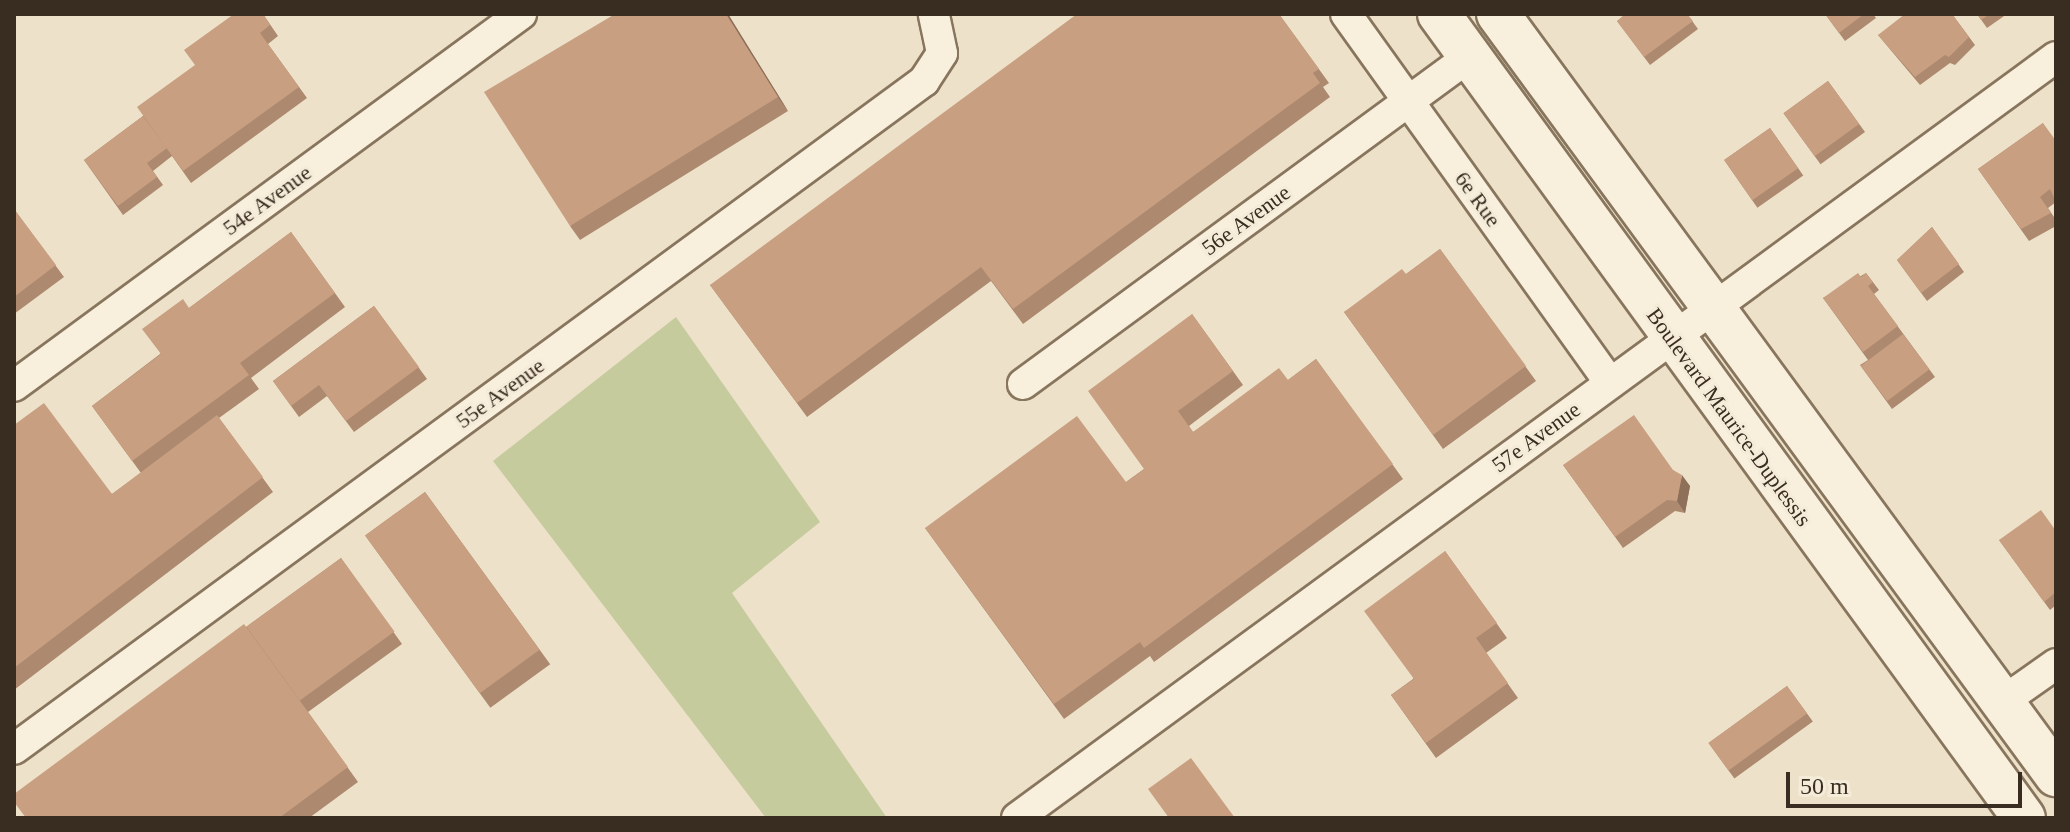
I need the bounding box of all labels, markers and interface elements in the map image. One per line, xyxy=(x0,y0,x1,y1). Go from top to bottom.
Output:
street label: 54e Avenue xyxy=(217,159,317,241)
street label: 6e Rue xyxy=(1449,166,1507,232)
street label: 56e Avenue xyxy=(1196,179,1296,261)
street label: Boulevard Maurice-Duplessis xyxy=(1641,303,1817,531)
street label: 55e Avenue xyxy=(450,352,550,434)
street label: 57e Avenue xyxy=(1486,396,1586,478)
scale bar xyxy=(1790,756,2026,806)
text: 50 m xyxy=(1800,773,1849,799)

